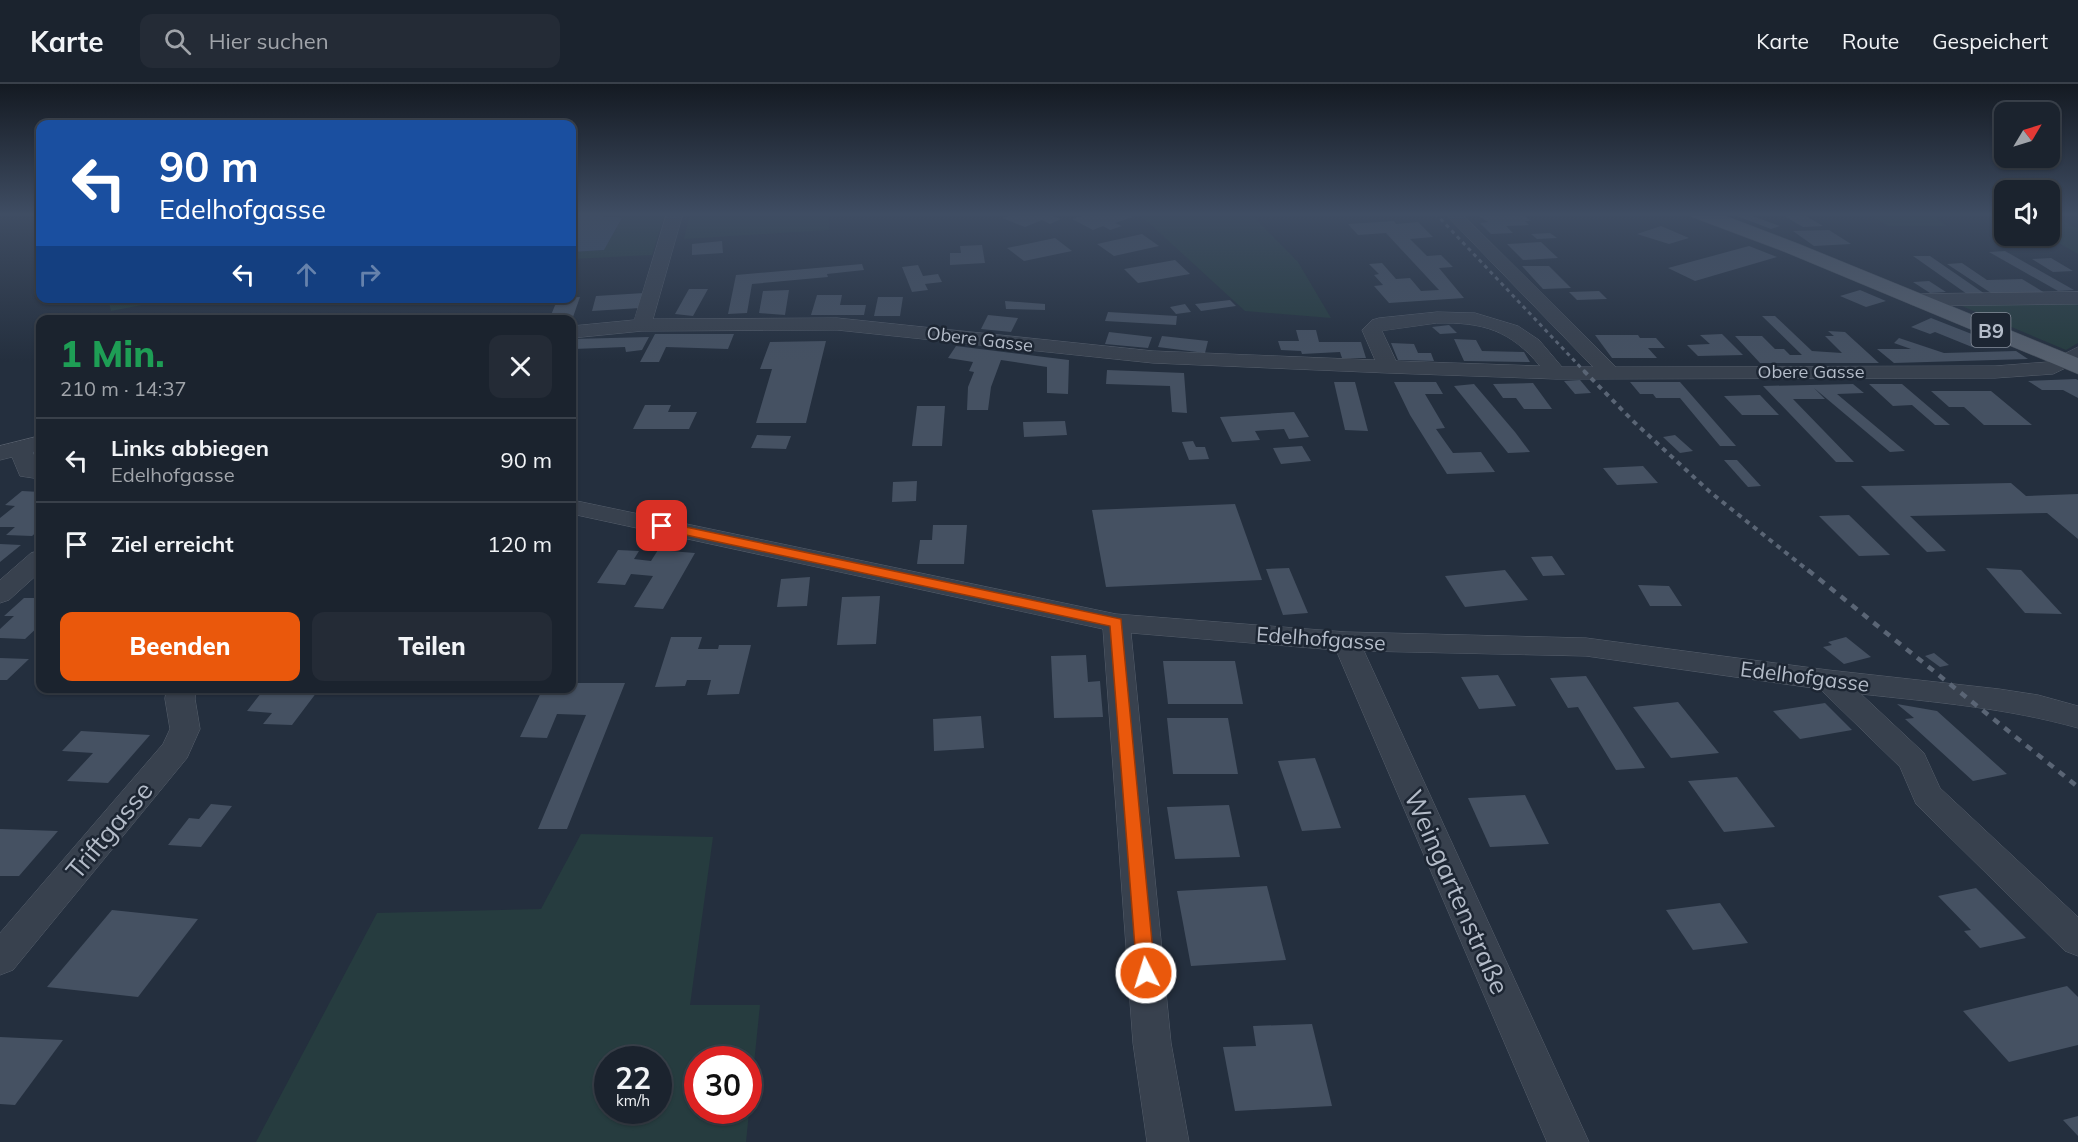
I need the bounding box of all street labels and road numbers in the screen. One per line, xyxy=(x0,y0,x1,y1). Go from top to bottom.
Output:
road number: B9 xyxy=(1972,313,2010,347)
street label: Obere Gasse xyxy=(925,321,1035,357)
street label: Obere Gasse xyxy=(1757,360,1865,383)
street label: Edelhofgasse xyxy=(1255,621,1387,655)
street label: Edelhofgasse xyxy=(1739,655,1871,697)
street label: Triftgasse xyxy=(59,774,159,886)
street label: Weingartenstraße xyxy=(1397,785,1517,999)

